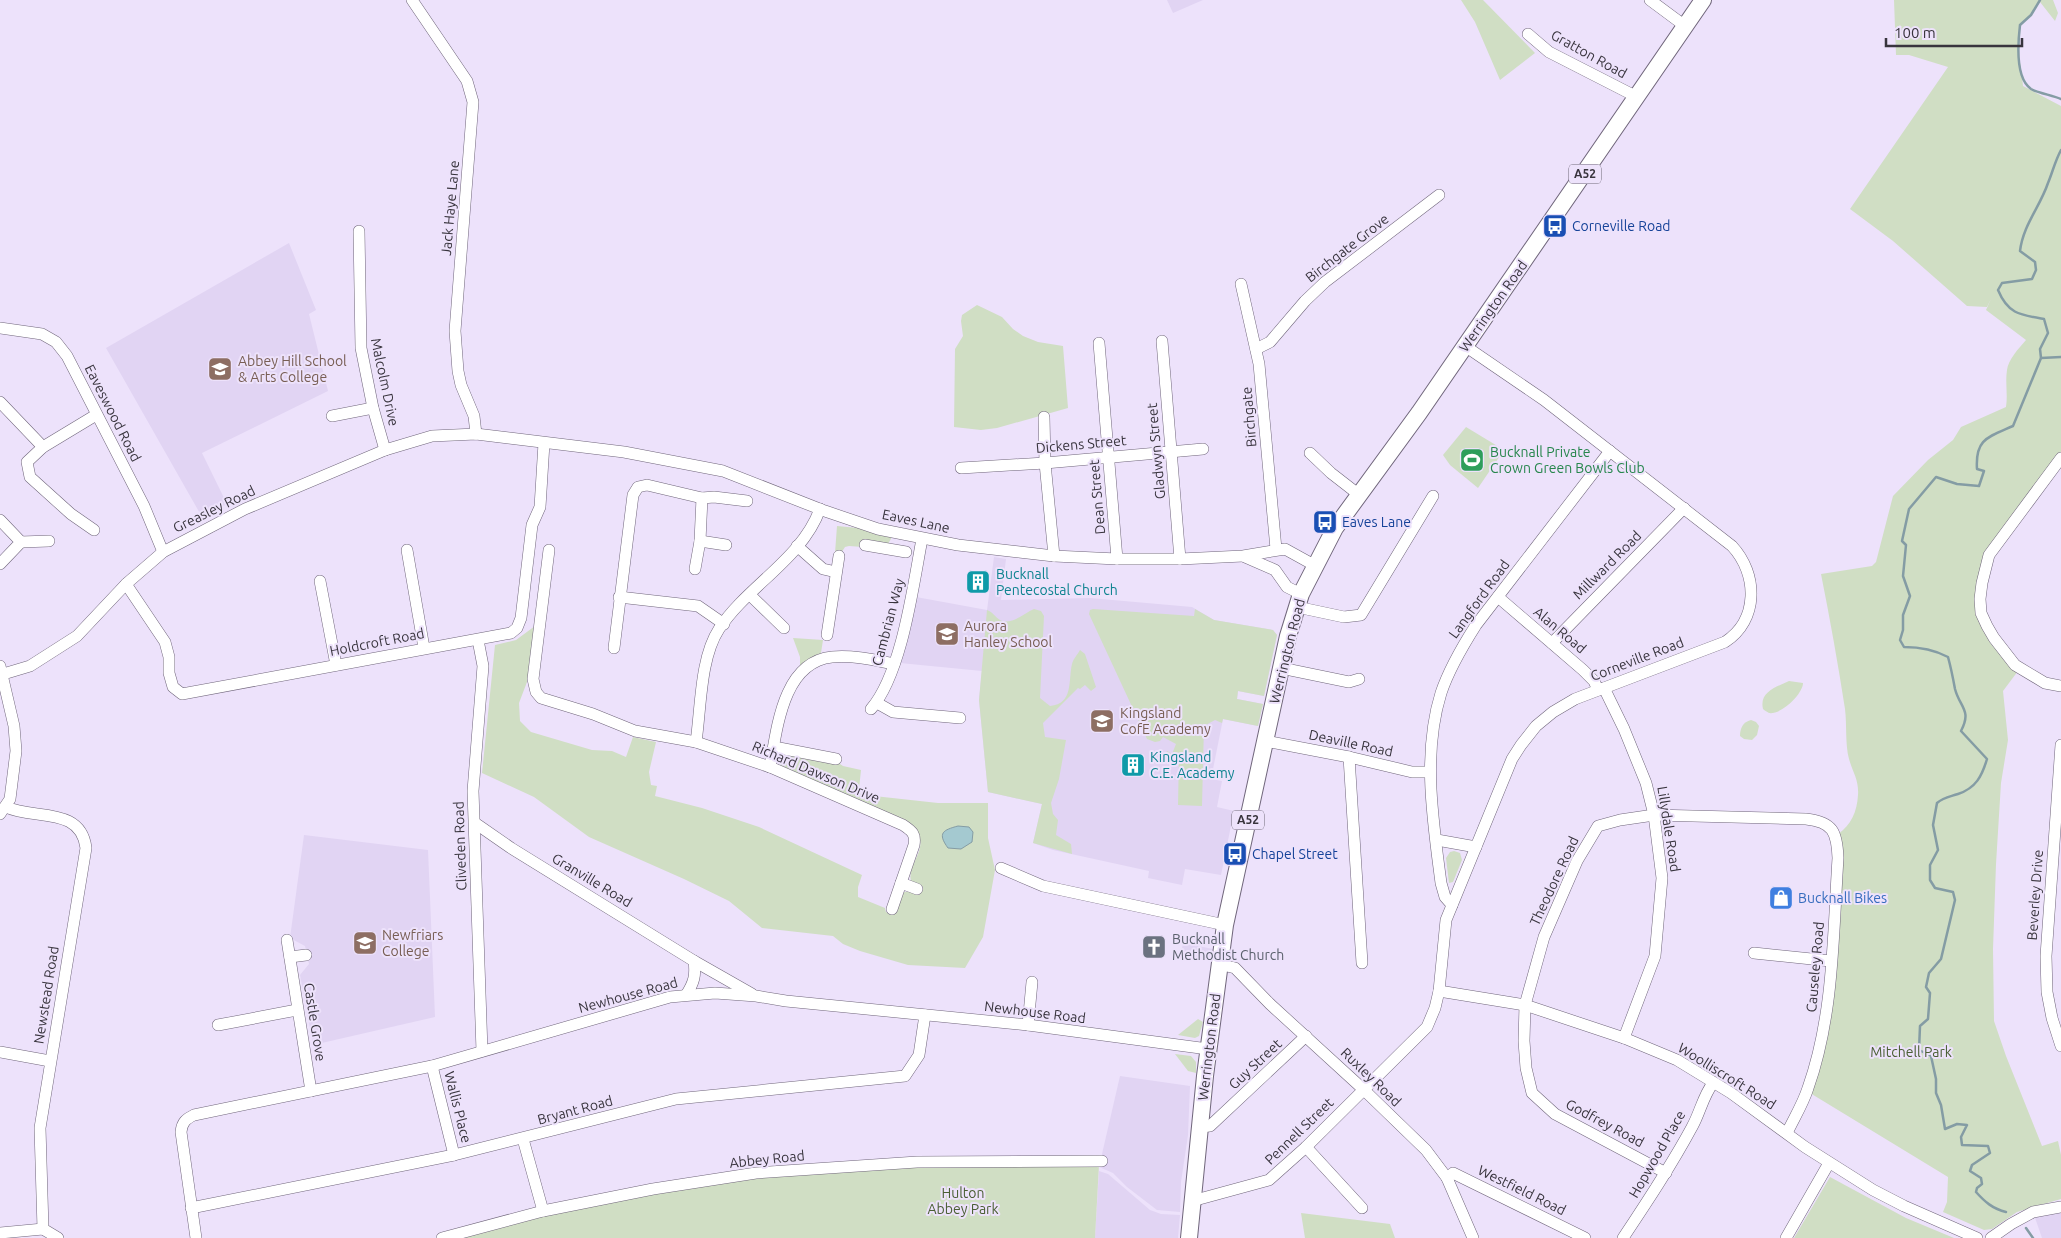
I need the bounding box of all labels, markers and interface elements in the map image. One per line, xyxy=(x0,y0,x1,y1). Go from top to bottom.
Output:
scale bar xyxy=(1886,15,2022,47)
text: 100 m xyxy=(1894,24,1936,41)
street label: Gratton Road xyxy=(1548,27,1630,81)
street label: Jack Haye Lane xyxy=(438,160,462,256)
road number: A52 xyxy=(1569,164,1601,183)
street label: Birchgate Grove xyxy=(1302,211,1392,285)
bus stop icon: Corneville Road xyxy=(1542,213,1568,239)
place label: Corneville Road xyxy=(1572,218,1671,234)
street label: Werrington Road xyxy=(1456,257,1530,355)
street label: Malcolm Drive xyxy=(368,336,402,428)
place label: Abbey Hill School & Arts College xyxy=(238,353,347,385)
school or university icon: Abbey Hill School & Arts College xyxy=(207,356,233,382)
street label: Eaveswood Road xyxy=(82,362,144,464)
street label: Birchgate xyxy=(1238,386,1260,448)
street label: Gladwyn Street xyxy=(1144,402,1168,500)
street label: Dickens Street xyxy=(1035,432,1127,456)
place label: Bucknall Private Crown Green Bowls Club xyxy=(1490,444,1645,476)
sports icon: Bucknall Private Crown Green Bowls Club xyxy=(1459,447,1485,473)
street label: Dean Street xyxy=(1086,458,1108,535)
street label: Greasley Road xyxy=(170,482,258,536)
street label: Eaves Lane xyxy=(881,506,951,536)
bus stop icon: Eaves Lane xyxy=(1312,509,1338,535)
place label: Eaves Lane xyxy=(1342,514,1411,530)
street label: Millward Road xyxy=(1570,528,1644,602)
street label: Langford Road xyxy=(1445,557,1513,641)
place label: Bucknall Pentecostal Church xyxy=(996,566,1118,598)
building icon: Bucknall Pentecostal Church xyxy=(965,569,991,595)
street label: Cambrian Way xyxy=(869,576,907,667)
street label: Werrington Road xyxy=(1266,597,1308,705)
street label: Alan Road xyxy=(1531,603,1589,657)
place label: Aurora Hanley School xyxy=(964,618,1053,650)
school or university icon: Aurora Hanley School xyxy=(934,621,960,647)
street label: Holdcroft Road xyxy=(328,625,426,659)
street label: Corneville Road xyxy=(1588,634,1686,684)
place label: Kingsland CofE Academy xyxy=(1120,705,1211,737)
school or university icon: Kingsland CofE Academy xyxy=(1089,708,1115,734)
street label: Deaville Road xyxy=(1307,726,1395,760)
street label: Richard Dawson Drive xyxy=(750,738,882,806)
place label: Kingsland C.E. Academy xyxy=(1150,749,1235,781)
building icon: Kingsland C.E. Academy xyxy=(1120,752,1146,778)
street label: Lillydale Road xyxy=(1654,785,1684,873)
street label: Cliveden Road xyxy=(450,801,470,891)
road number: A52 xyxy=(1232,810,1264,830)
street label: Theodore Road xyxy=(1526,834,1582,928)
bus stop icon: Chapel Street xyxy=(1222,841,1248,867)
place label: Chapel Street xyxy=(1252,846,1338,862)
street label: Beverley Drive xyxy=(2024,849,2046,941)
street label: Granville Road xyxy=(549,850,635,910)
shop icon: Bucknall Bikes xyxy=(1768,885,1794,911)
place label: Bucknall Bikes xyxy=(1798,890,1887,906)
street label: Causeley Road xyxy=(1803,921,1827,1013)
place label: Newfriars College xyxy=(382,927,443,959)
school or university icon: Newfriars College xyxy=(352,930,378,956)
place label: Bucknall Methodist Church xyxy=(1172,931,1284,963)
church icon: Bucknall Methodist Church xyxy=(1141,934,1167,960)
street label: Newstead Road xyxy=(30,945,62,1045)
street label: Newhouse Road xyxy=(577,974,679,1016)
street label: Castle Grove xyxy=(301,982,329,1062)
street label: Werrington Road xyxy=(1194,993,1224,1101)
street label: Newhouse Road xyxy=(983,998,1087,1026)
street label: Guy Street xyxy=(1225,1035,1285,1092)
street label: Woolliscroft Road xyxy=(1675,1039,1779,1113)
street label: Ruxley Road xyxy=(1338,1044,1404,1110)
park label: Mitchell Park xyxy=(1870,1044,1952,1060)
street label: Wallis Place xyxy=(441,1069,475,1145)
street label: Bryant Road xyxy=(536,1092,614,1128)
street label: Pennell Street xyxy=(1261,1094,1337,1168)
street label: Godfrey Road xyxy=(1563,1096,1647,1150)
street label: Hopwood Place xyxy=(1626,1107,1688,1201)
street label: Abbey Road xyxy=(729,1147,805,1171)
street label: Westfield Road xyxy=(1475,1162,1569,1218)
park label: Hulton Abbey Park xyxy=(928,1185,998,1217)

